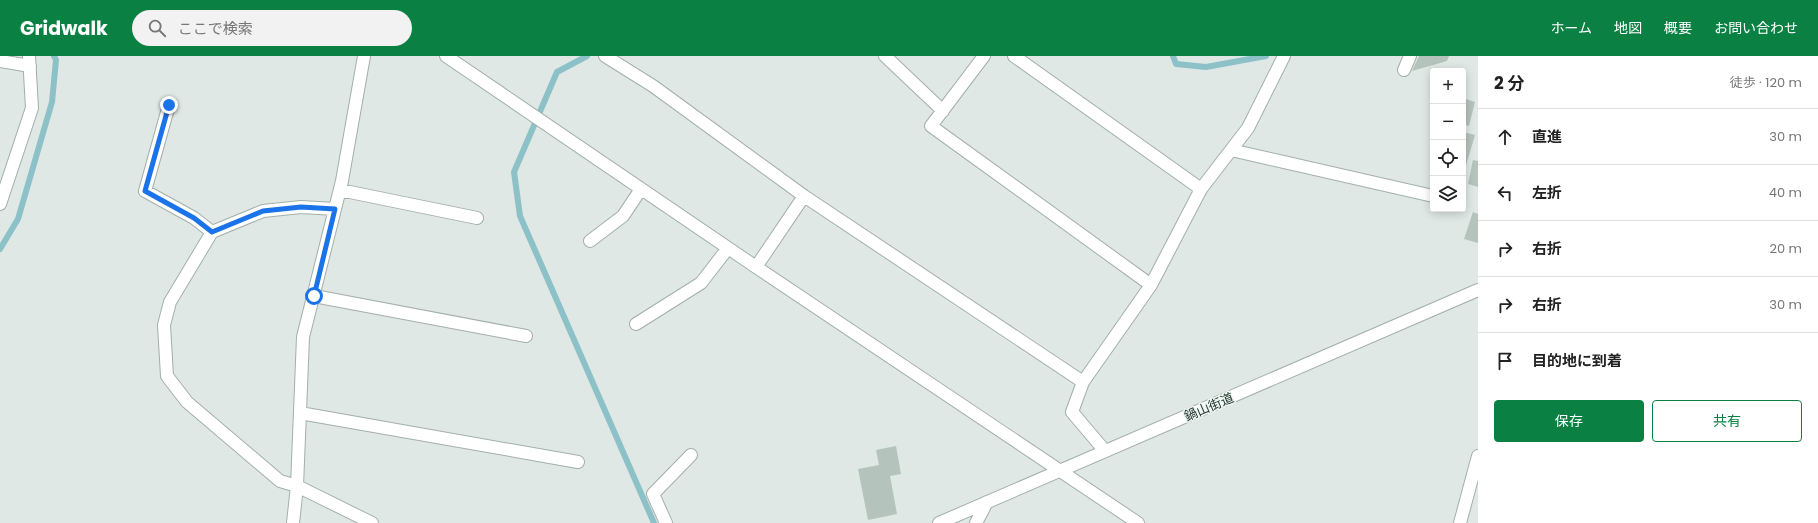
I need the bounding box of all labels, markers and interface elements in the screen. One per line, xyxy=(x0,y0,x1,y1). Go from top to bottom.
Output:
search box xyxy=(132,10,412,46)
text: Gridwalk xyxy=(20,15,108,42)
icon: search xyxy=(146,17,168,39)
text: ここで検索 xyxy=(178,18,253,39)
text: ホーム xyxy=(1550,18,1592,38)
text: 地図 xyxy=(1614,18,1642,38)
text: 概要 xyxy=(1664,18,1692,38)
text: お問い合わせ xyxy=(1714,18,1798,38)
map controls xyxy=(1430,68,1466,212)
button: + xyxy=(1430,68,1466,104)
text: 2 分 xyxy=(1494,71,1524,95)
text: 徒歩 · 120 m xyxy=(1730,73,1802,92)
route end xyxy=(160,96,178,114)
button: − xyxy=(1430,104,1466,140)
icon: ahead xyxy=(1494,126,1516,148)
text: 直進 xyxy=(1532,126,1562,147)
text: 30 m xyxy=(1769,127,1802,146)
button: locate xyxy=(1430,140,1466,176)
button: layers xyxy=(1430,176,1466,212)
icon: left xyxy=(1494,182,1516,204)
text: 左折 xyxy=(1532,182,1562,203)
text: 40 m xyxy=(1769,183,1802,202)
icon: right xyxy=(1494,238,1516,260)
text: 右折 xyxy=(1532,238,1562,259)
text: 20 m xyxy=(1769,239,1802,258)
route start xyxy=(305,287,323,305)
icon: right xyxy=(1494,294,1516,316)
text: 右折 xyxy=(1532,294,1562,315)
text: 30 m xyxy=(1769,295,1802,314)
icon: arrive xyxy=(1494,350,1516,372)
text: 目的地に到着 xyxy=(1532,350,1622,371)
street label: 鍋山街道 xyxy=(1181,388,1237,426)
button: 保存 xyxy=(1494,400,1644,442)
button: 共有 xyxy=(1652,400,1802,442)

